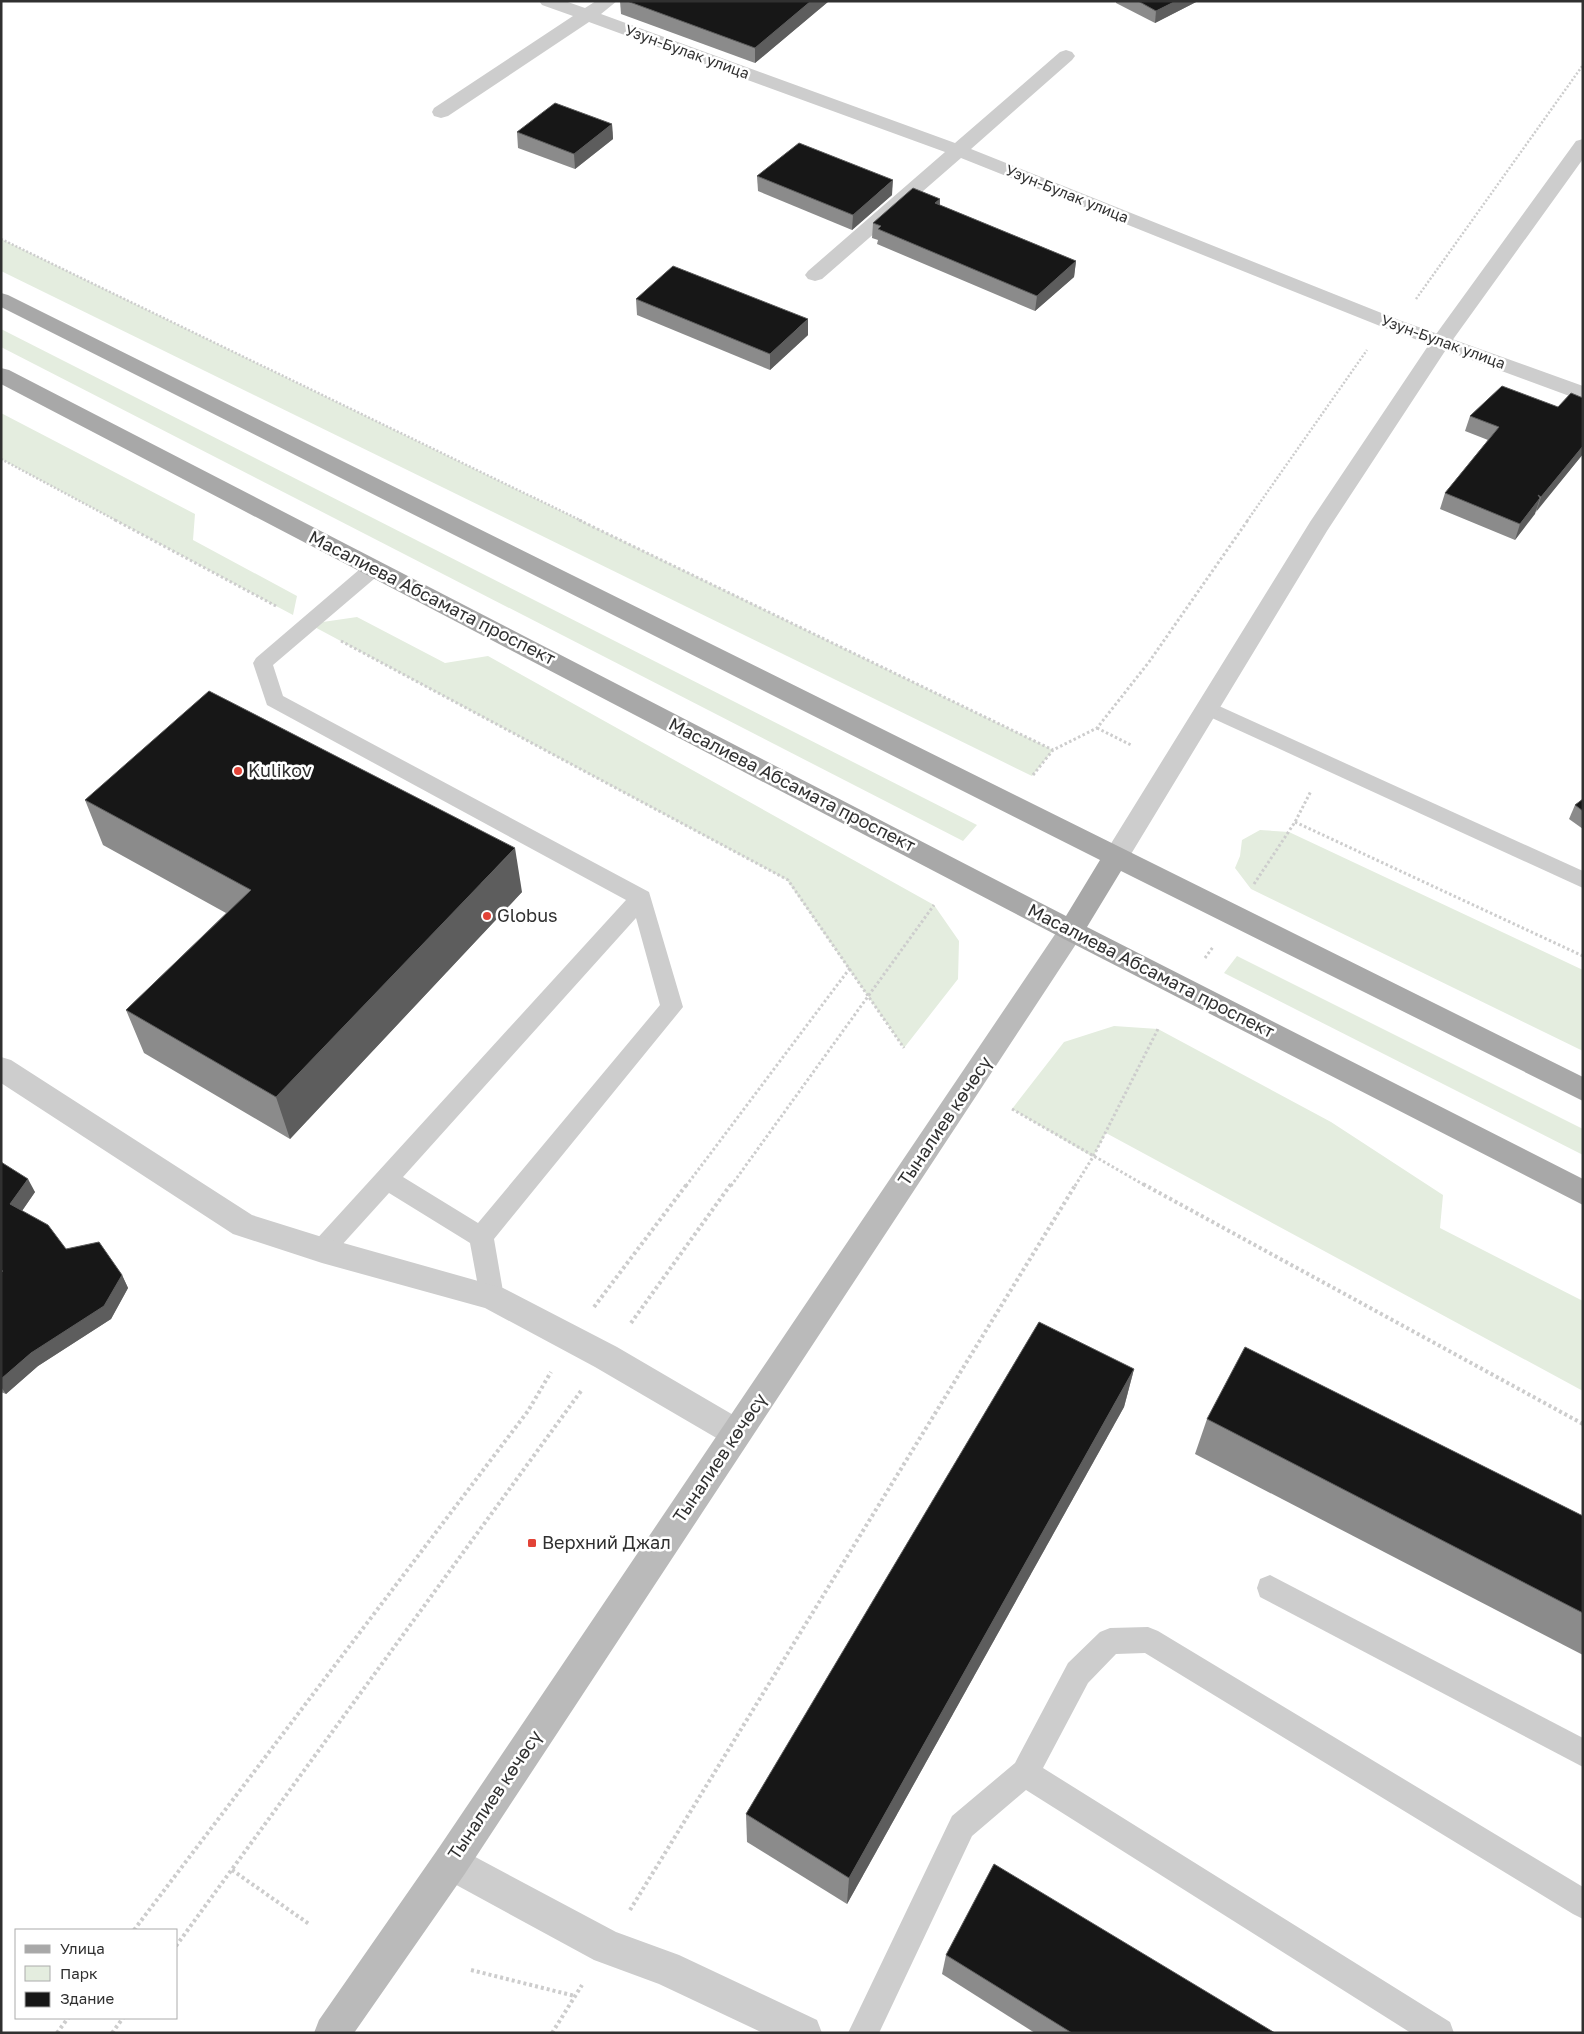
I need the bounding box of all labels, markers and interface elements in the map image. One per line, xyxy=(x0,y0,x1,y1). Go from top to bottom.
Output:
street label: Узун-Булак улица xyxy=(623,20,752,82)
street label: Узун-Булак улица xyxy=(1003,160,1132,226)
street label: Узун-Булак улица xyxy=(1379,310,1508,372)
street label: Масалиева Абсамата проспект xyxy=(305,525,560,669)
street label: Масалиева Абсамата проспект xyxy=(665,712,920,856)
place label: Kulikov xyxy=(248,759,312,781)
marker: Kulikov xyxy=(232,765,244,777)
street label: Масалиева Абсамата проспект xyxy=(1024,898,1279,1042)
place label: Globus xyxy=(497,904,558,926)
marker: Globus xyxy=(481,910,493,922)
street label: Тыналиев көчөсү xyxy=(893,1051,996,1189)
street label: Тыналиев көчөсү xyxy=(668,1388,771,1526)
place label: Верхний Джал xyxy=(542,1531,671,1553)
marker: Верхний Джал xyxy=(526,1537,538,1549)
street label: Тыналиев көчөсү xyxy=(443,1725,546,1863)
legend xyxy=(15,1929,178,2019)
text: Улица xyxy=(60,1939,105,1957)
text: Парк xyxy=(60,1964,98,1982)
text: Здание xyxy=(60,1989,114,2007)

